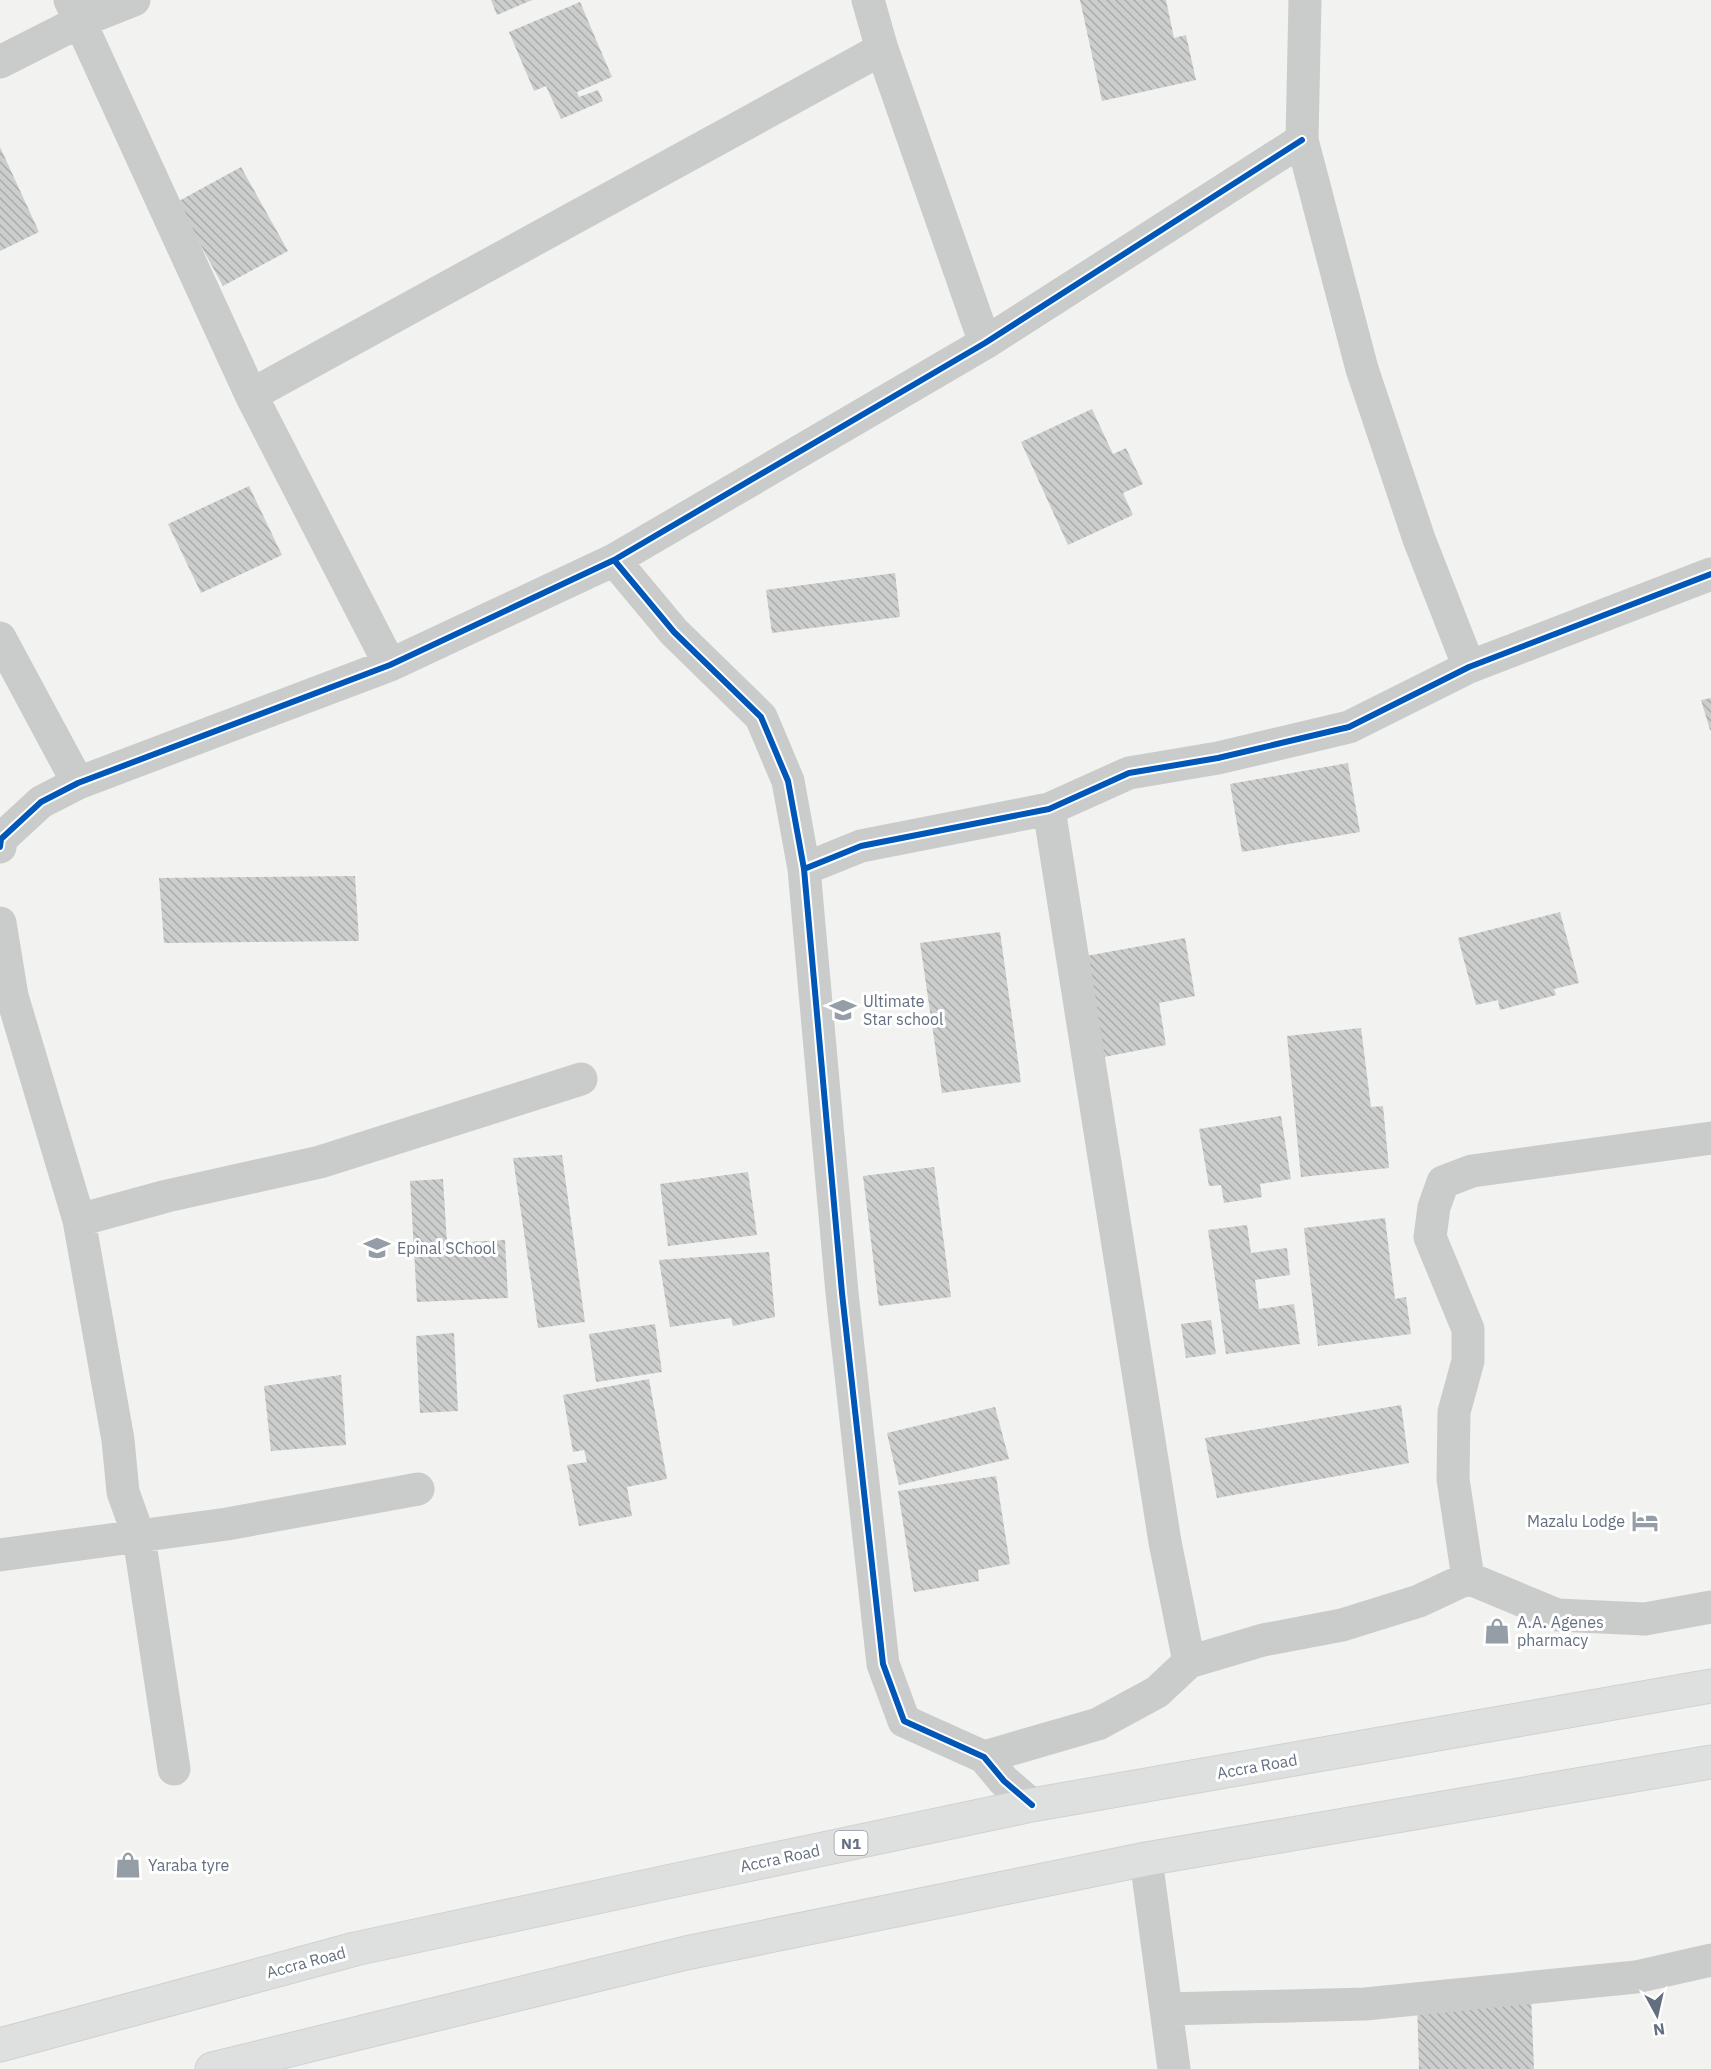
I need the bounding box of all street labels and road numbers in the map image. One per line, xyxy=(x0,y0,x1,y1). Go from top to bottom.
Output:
street label: Accra Road xyxy=(1215,1749,1299,1783)
road number: N1 xyxy=(834,1831,868,1855)
street label: Accra Road xyxy=(738,1840,822,1876)
street label: Accra Road xyxy=(264,1942,348,1982)

